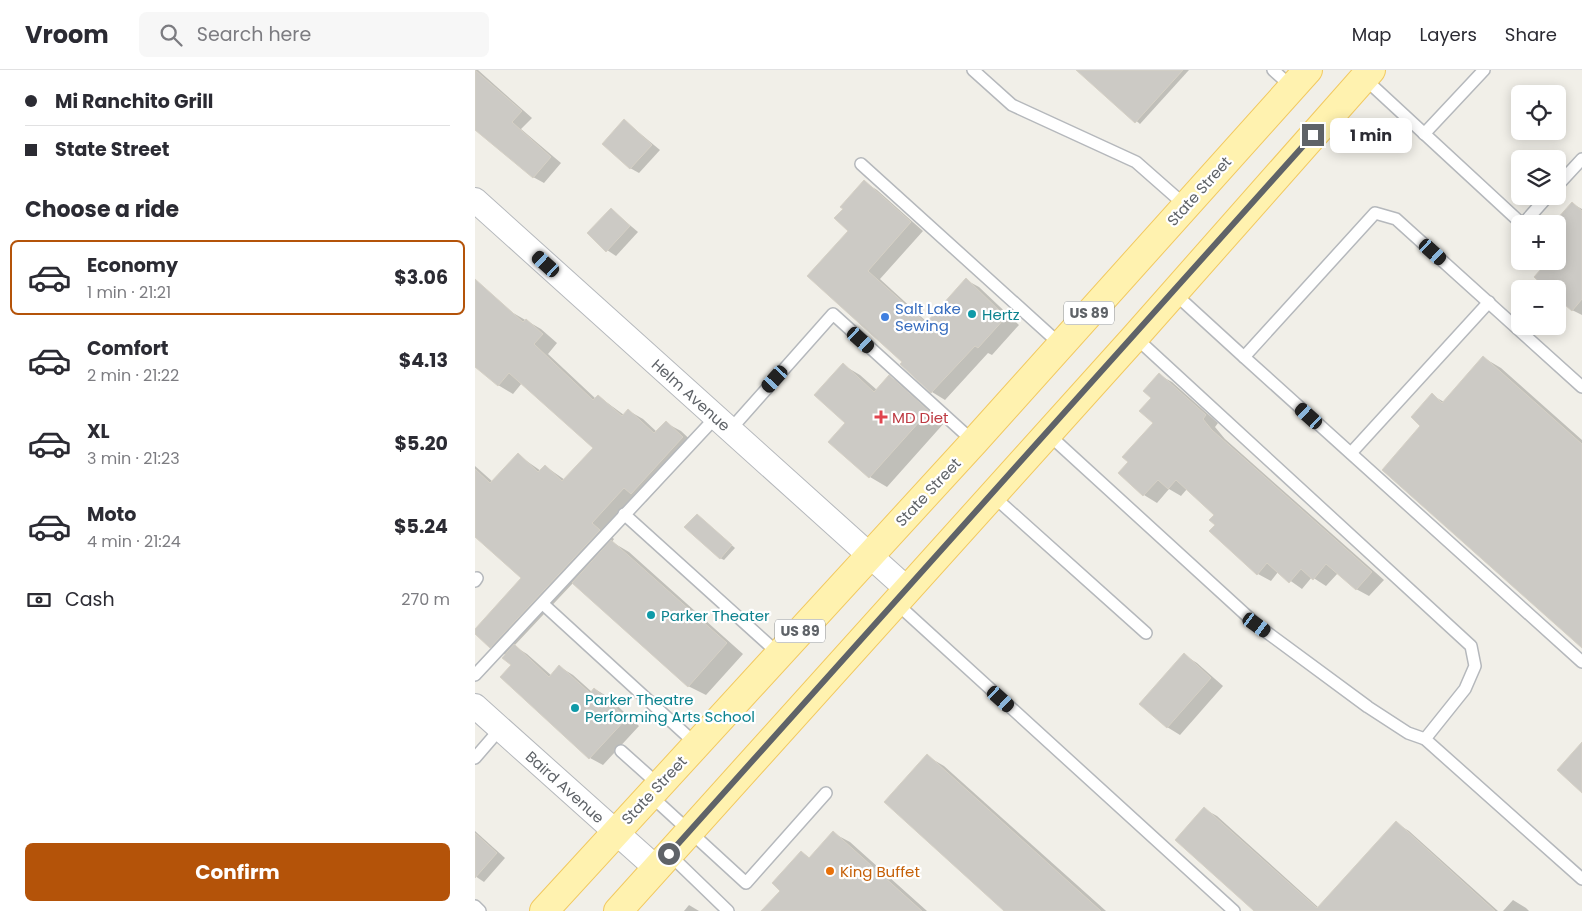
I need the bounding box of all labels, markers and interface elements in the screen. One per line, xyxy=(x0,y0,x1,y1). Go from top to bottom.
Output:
search box xyxy=(139,12,489,57)
text: Vroom xyxy=(25,18,109,51)
icon: search xyxy=(157,21,185,49)
text: Search here xyxy=(197,21,311,48)
text: Map xyxy=(1352,22,1392,47)
text: Layers xyxy=(1420,22,1477,47)
text: Share xyxy=(1505,22,1557,47)
map controls xyxy=(1511,85,1566,335)
button: locate xyxy=(1511,85,1566,140)
text: Mi Ranchito Grill xyxy=(55,88,213,115)
callout: 1 min xyxy=(1331,118,1413,152)
route end xyxy=(1302,124,1324,146)
text: 1 min xyxy=(1350,124,1392,147)
text: State Street xyxy=(55,136,169,163)
button: layers xyxy=(1511,150,1566,205)
street label: State Street xyxy=(1162,152,1236,230)
text: Choose a ride xyxy=(25,194,179,225)
button: + xyxy=(1511,215,1566,270)
car xyxy=(1416,236,1449,268)
car xyxy=(529,248,562,280)
text: Economy xyxy=(87,252,178,279)
icon: car xyxy=(27,255,72,300)
text: $3.06 xyxy=(394,264,448,291)
button: − xyxy=(1511,280,1566,335)
text: 1 min · 21:21 xyxy=(87,281,171,304)
place label: Salt Lake Sewing xyxy=(895,298,961,336)
road number: US 89 xyxy=(1064,302,1114,324)
place label: Hertz xyxy=(982,304,1020,325)
marker: Hertz xyxy=(966,308,978,320)
marker: Salt Lake Sewing xyxy=(879,311,891,323)
car xyxy=(844,324,877,356)
text: Comfort xyxy=(87,335,169,362)
icon: car xyxy=(27,338,72,383)
text: $4.13 xyxy=(399,347,448,374)
street label: Helm Avenue xyxy=(647,354,735,436)
car xyxy=(759,363,790,395)
text: 2 min · 21:22 xyxy=(87,364,179,387)
car xyxy=(1292,400,1325,432)
place label: MD Diet xyxy=(892,407,949,428)
marker: MD Diet xyxy=(874,410,888,424)
text: XL xyxy=(87,418,110,445)
icon: car xyxy=(27,421,72,466)
text: $5.20 xyxy=(395,430,448,457)
text: 3 min · 21:23 xyxy=(87,447,180,470)
street label: State Street xyxy=(891,453,965,531)
text: Moto xyxy=(87,501,136,528)
icon: car xyxy=(27,504,72,549)
text: $5.24 xyxy=(394,513,448,540)
text: 4 min · 21:24 xyxy=(87,530,181,553)
icon: cash xyxy=(25,586,53,614)
text: Cash xyxy=(65,586,115,613)
text: 270 m xyxy=(401,588,450,611)
place label: Parker Theater xyxy=(661,605,770,626)
marker: Parker Theater xyxy=(645,609,657,621)
car xyxy=(1240,610,1273,640)
road number: US 89 xyxy=(775,620,825,642)
car xyxy=(984,683,1017,715)
place label: Parker Theatre Performing Arts School xyxy=(585,689,755,727)
marker: Parker Theatre Performing Arts School xyxy=(569,702,581,714)
street label: Baird Avenue xyxy=(521,746,609,828)
street label: State Street xyxy=(617,751,691,829)
button: Confirm xyxy=(25,843,450,901)
route start xyxy=(658,843,680,865)
place label: King Buffet xyxy=(840,861,920,882)
marker: King Buffet xyxy=(824,865,836,877)

